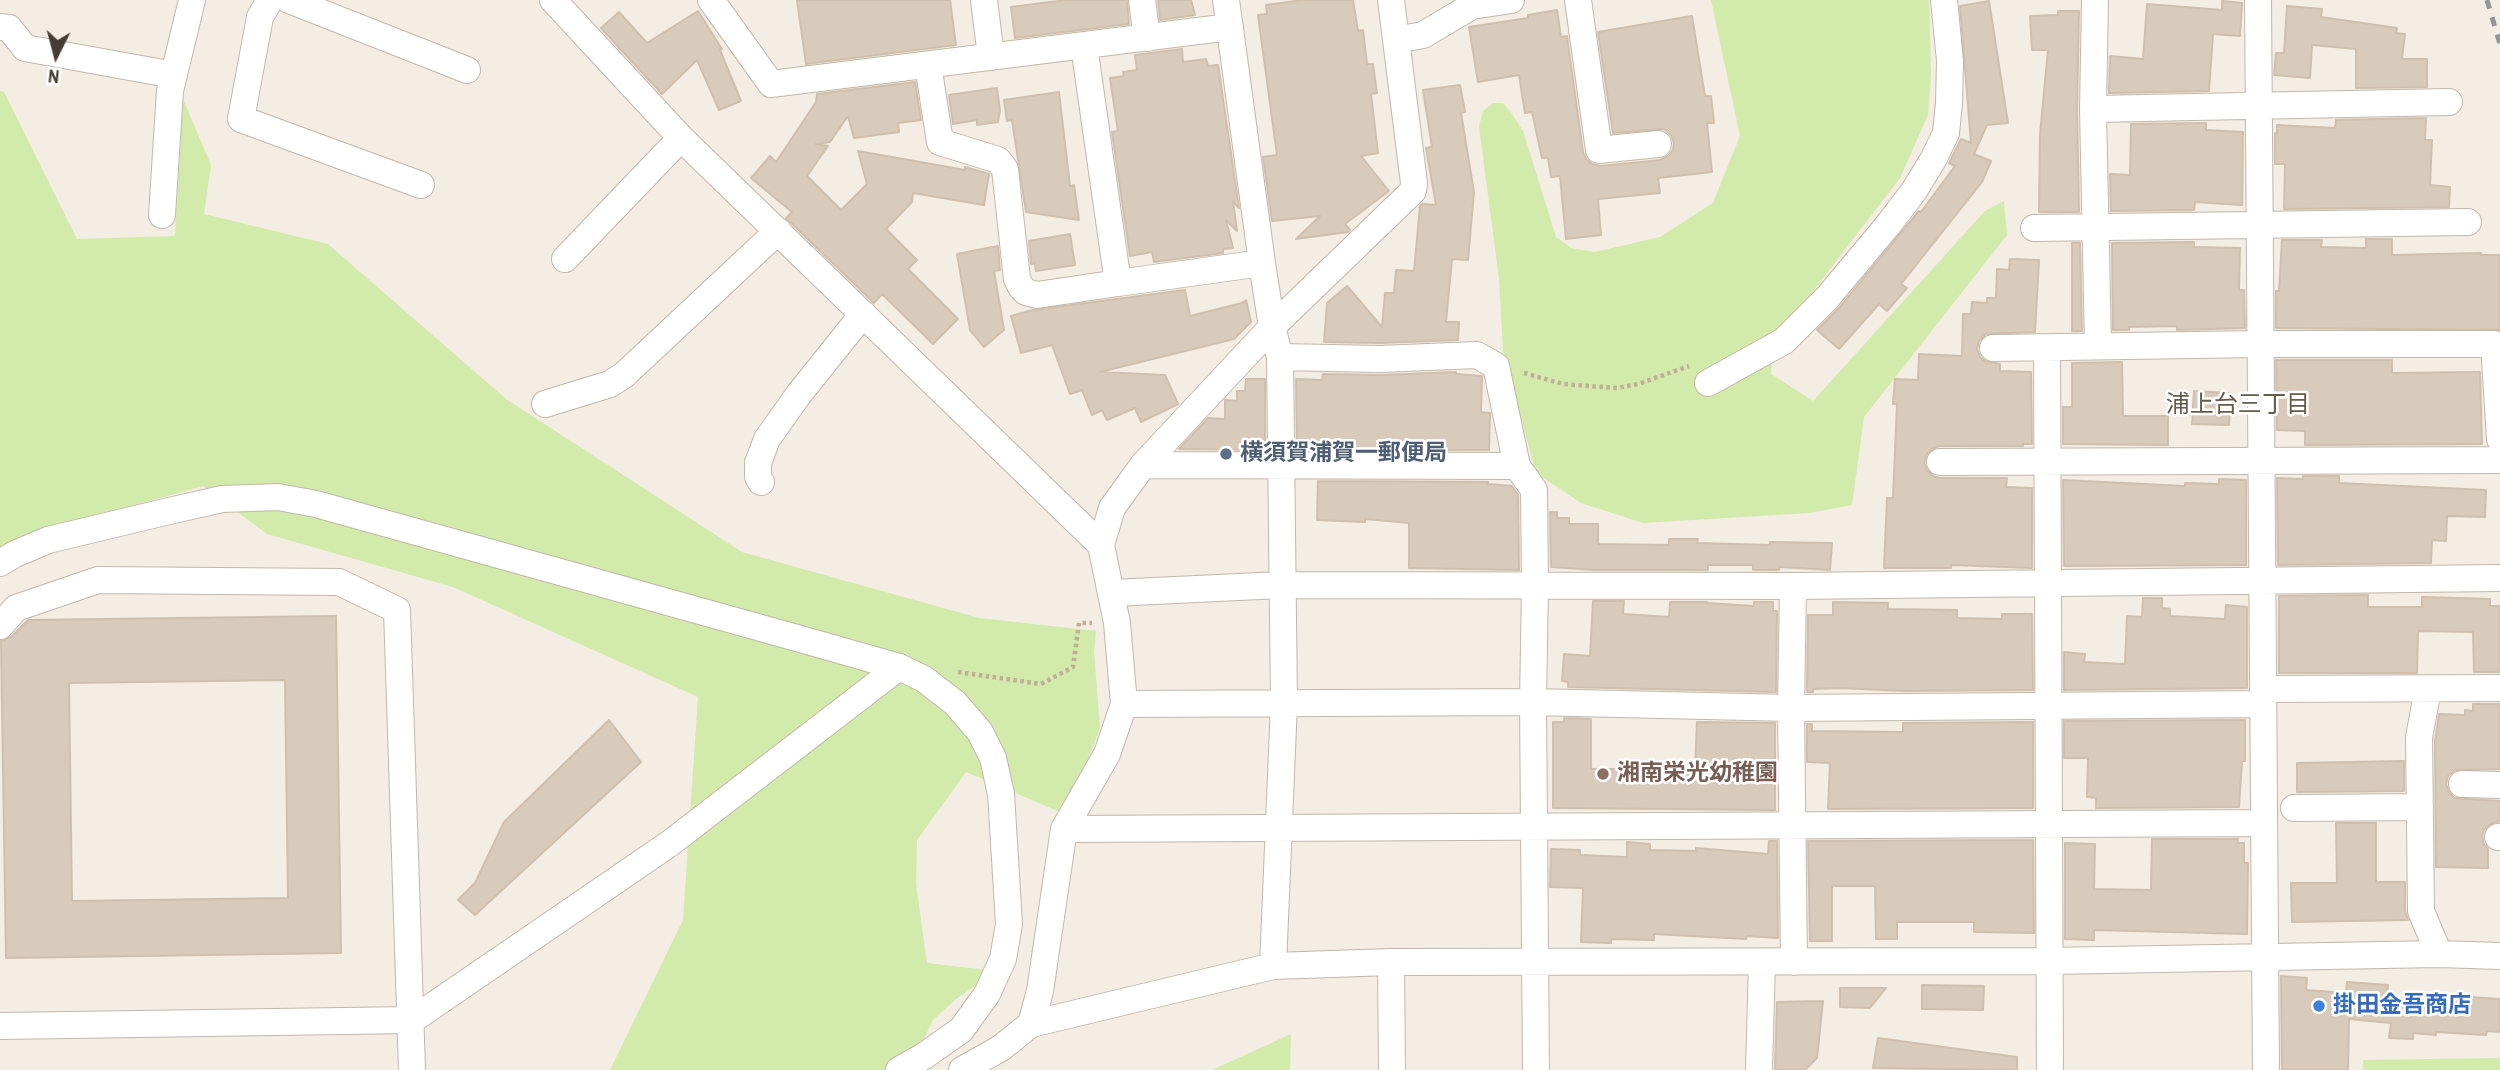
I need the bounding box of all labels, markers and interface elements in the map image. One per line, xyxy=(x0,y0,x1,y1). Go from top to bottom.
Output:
north arrow xyxy=(21,21,91,91)
text: N xyxy=(47,63,61,90)
district label: 浦上台三丁目 xyxy=(2166,392,2310,420)
place label: 横須賀浦賀一郵便局 xyxy=(1240,440,1447,468)
marker: 横須賀浦賀一郵便局 xyxy=(1218,446,1234,462)
place label: 湘南栄光幼稚園 xyxy=(1617,760,1778,788)
marker: 湘南栄光幼稚園 xyxy=(1595,766,1611,782)
place label: 掛田金吾商店 xyxy=(2333,992,2471,1020)
marker: 掛田金吾商店 xyxy=(2311,998,2327,1014)

